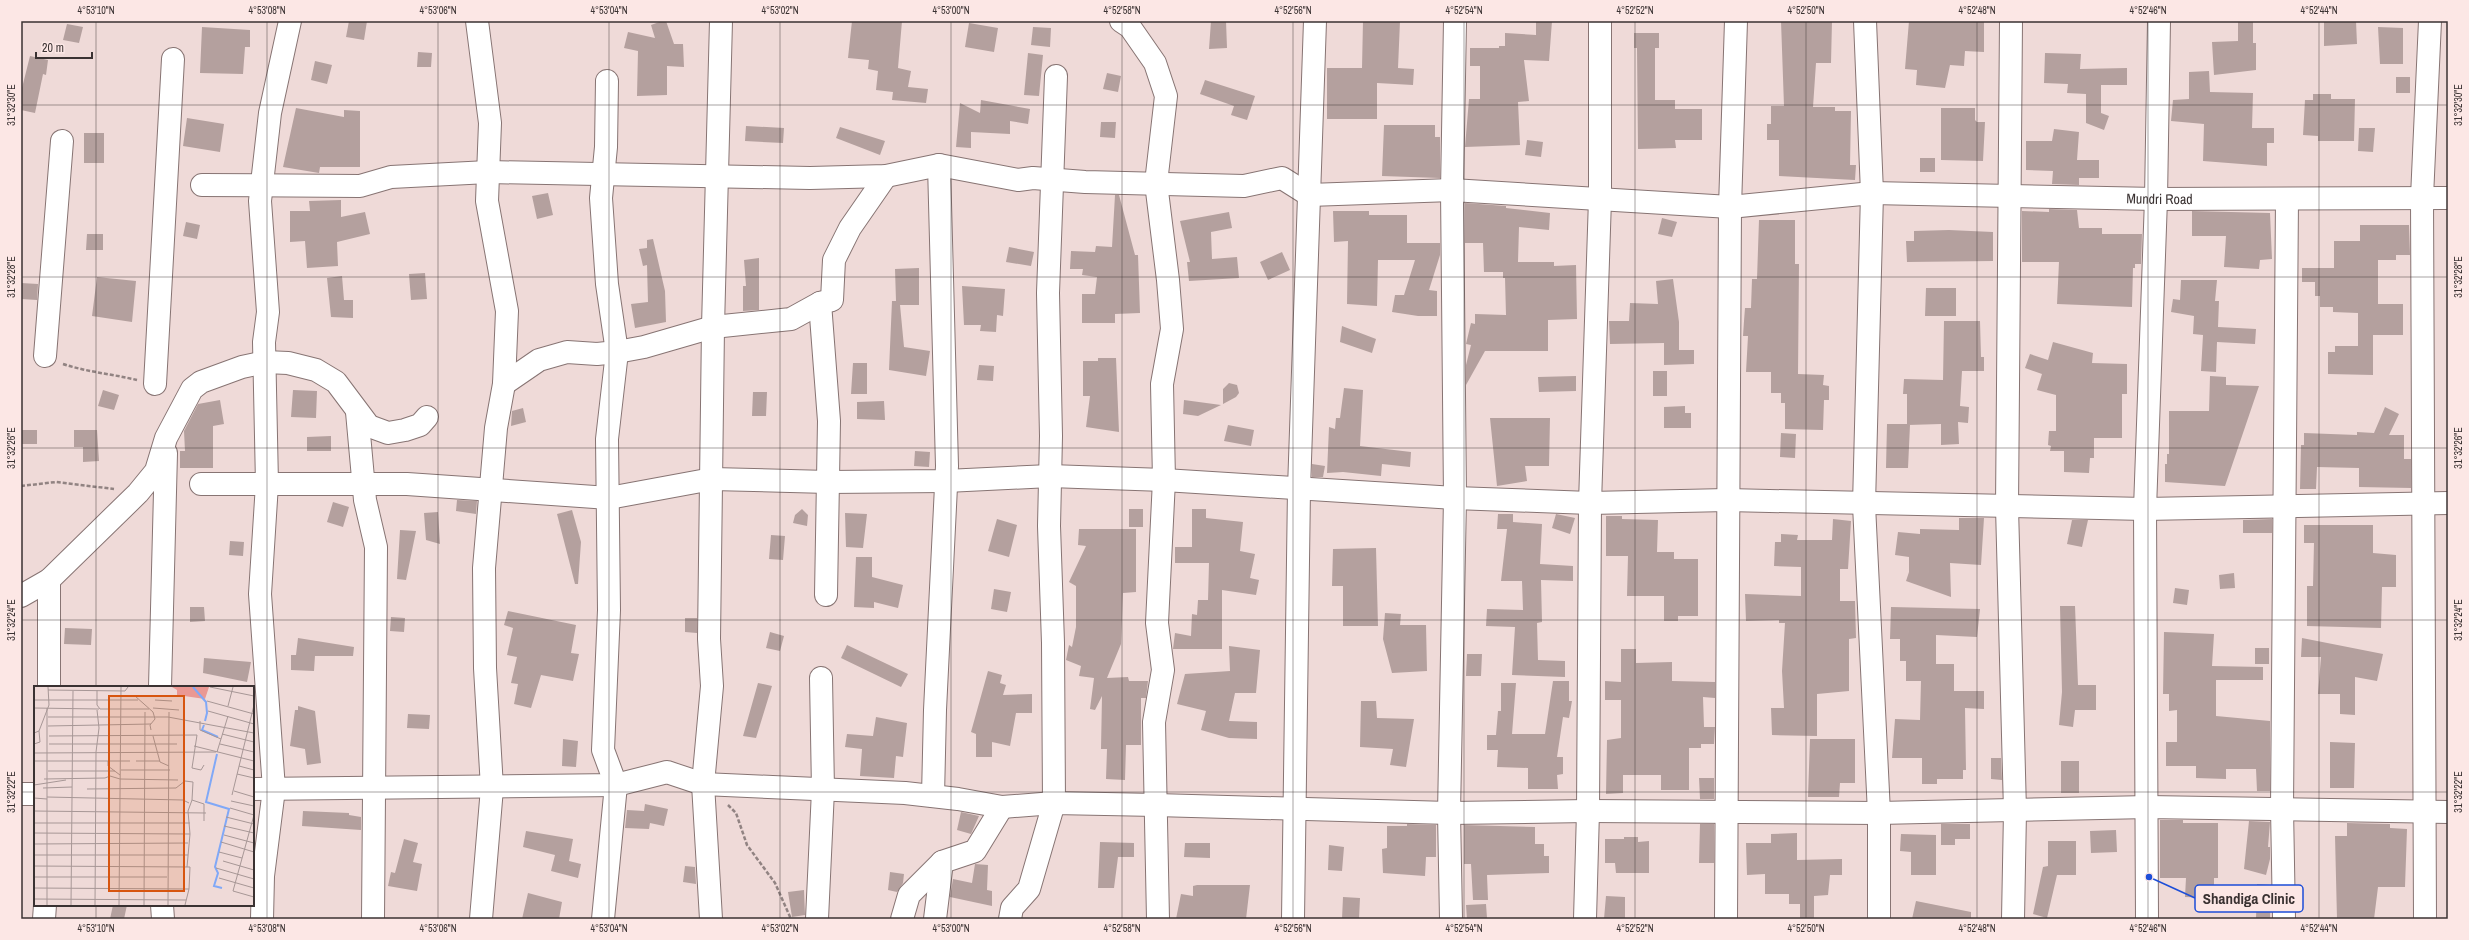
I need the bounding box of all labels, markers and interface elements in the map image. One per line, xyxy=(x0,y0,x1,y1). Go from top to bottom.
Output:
text: 4°53'10"N xyxy=(77,4,115,17)
text: 4°53'08"N xyxy=(248,4,286,17)
text: 4°53'06"N xyxy=(419,4,457,17)
text: 4°53'04"N xyxy=(590,4,628,17)
text: 4°53'02"N xyxy=(761,4,799,17)
text: 4°53'00"N xyxy=(932,4,970,17)
text: 4°52'58"N xyxy=(1103,4,1141,17)
text: 4°52'56"N xyxy=(1274,4,1312,17)
text: 4°52'54"N xyxy=(1445,4,1483,17)
text: 4°52'52"N xyxy=(1616,4,1654,17)
text: 4°52'50"N xyxy=(1787,4,1825,17)
text: 4°52'48"N xyxy=(1958,4,1996,17)
text: 4°52'46"N xyxy=(2129,4,2167,17)
text: 4°52'44"N xyxy=(2300,4,2338,17)
scale bar xyxy=(36,34,92,60)
text: 20 m xyxy=(42,40,64,56)
text: 31°32'30"E xyxy=(5,84,18,126)
text: 31°32'30"E xyxy=(2452,84,2465,126)
street label: Mundri Road xyxy=(2126,189,2193,208)
text: 31°32'28"E xyxy=(5,256,18,298)
text: 31°32'28"E xyxy=(2452,256,2465,298)
text: 31°32'26"E xyxy=(5,427,18,469)
text: 31°32'26"E xyxy=(2452,427,2465,469)
text: 31°32'24"E xyxy=(5,599,18,641)
text: 31°32'24"E xyxy=(2452,599,2465,641)
inset map xyxy=(34,686,254,906)
text: 31°32'22"E xyxy=(5,771,18,813)
text: 31°32'22"E xyxy=(2452,771,2465,813)
callout: Shandiga Clinic xyxy=(2195,885,2303,912)
text: Shandiga Clinic xyxy=(2203,888,2295,909)
text: 4°53'10"N xyxy=(77,922,115,935)
text: 4°53'08"N xyxy=(248,922,286,935)
text: 4°53'06"N xyxy=(419,922,457,935)
text: 4°53'04"N xyxy=(590,922,628,935)
text: 4°53'02"N xyxy=(761,922,799,935)
text: 4°53'00"N xyxy=(932,922,970,935)
text: 4°52'58"N xyxy=(1103,922,1141,935)
text: 4°52'56"N xyxy=(1274,922,1312,935)
text: 4°52'54"N xyxy=(1445,922,1483,935)
text: 4°52'52"N xyxy=(1616,922,1654,935)
text: 4°52'50"N xyxy=(1787,922,1825,935)
text: 4°52'48"N xyxy=(1958,922,1996,935)
text: 4°52'46"N xyxy=(2129,922,2167,935)
text: 4°52'44"N xyxy=(2300,922,2338,935)

